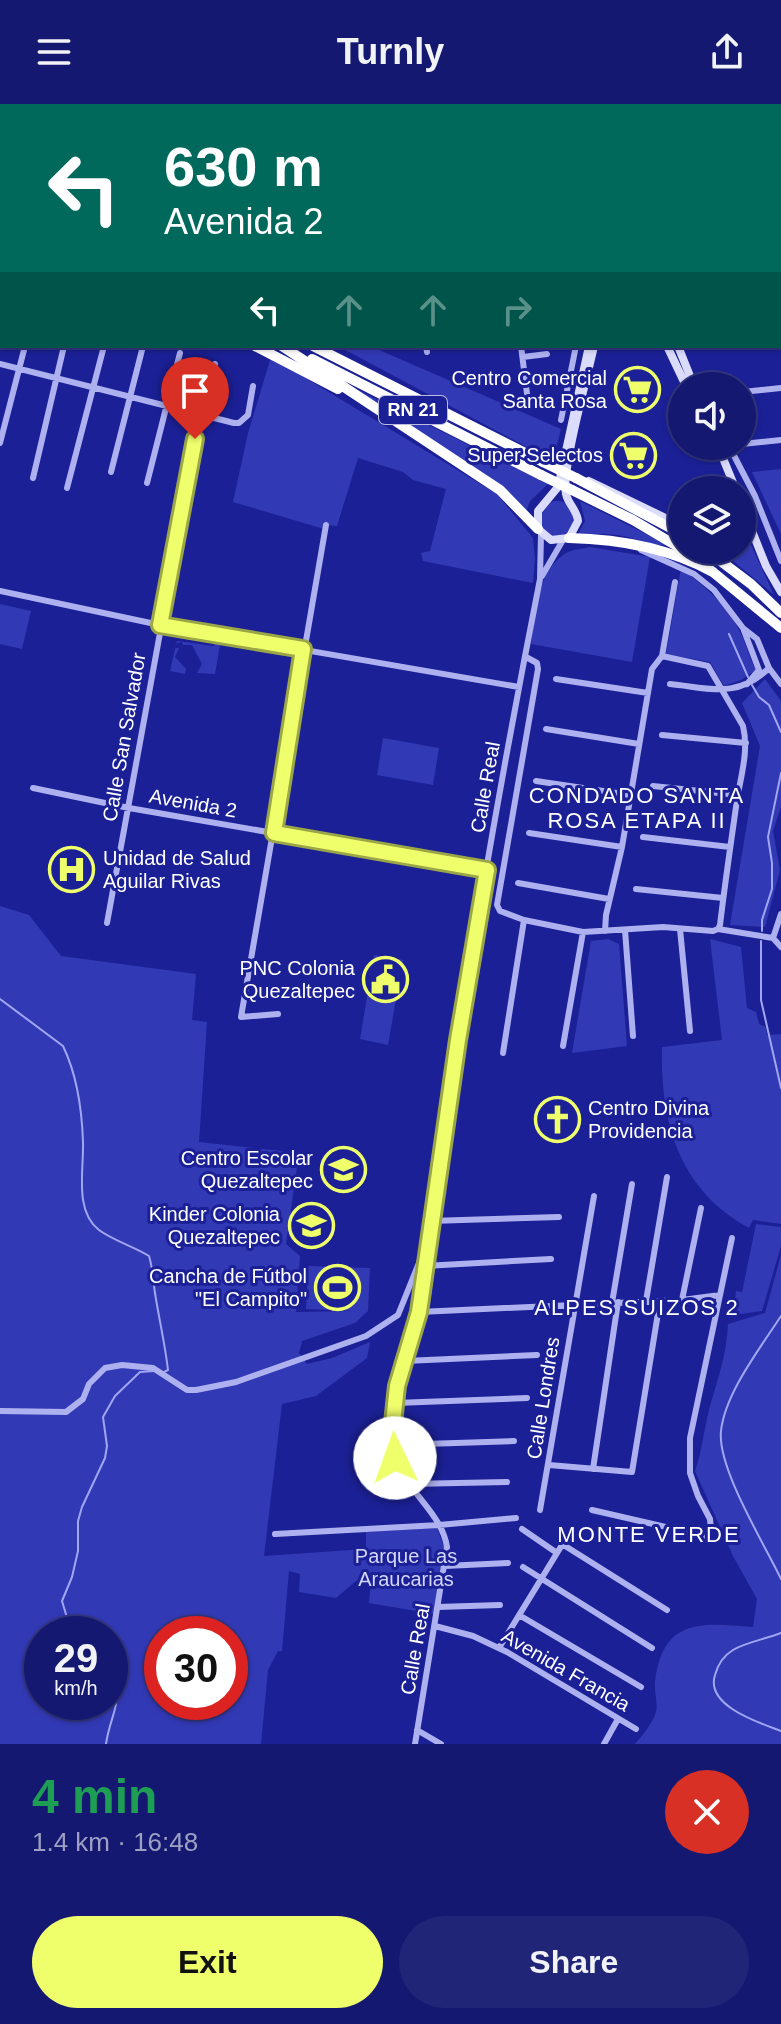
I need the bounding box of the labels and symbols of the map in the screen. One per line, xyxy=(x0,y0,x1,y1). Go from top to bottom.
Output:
pin xyxy=(161,357,229,439)
supermarket icon: Centro Comercial Santa Rosa xyxy=(614,366,662,414)
place label: Centro Comercial Santa Rosa xyxy=(451,367,608,412)
road number: RN 21 xyxy=(379,396,447,424)
supermarket icon: Super Selectos xyxy=(610,431,658,479)
place label: Super Selectos xyxy=(467,444,603,466)
street label: Calle San Salvador xyxy=(98,650,150,823)
street label: Calle Real xyxy=(466,740,504,834)
district label: CONDADO SANTA ROSA ETAPA II xyxy=(529,783,745,833)
street label: Avenida 2 xyxy=(147,784,239,822)
hospital icon: Unidad de Salud Aguilar Rivas xyxy=(48,845,96,893)
place label: Unidad de Salud Aguilar Rivas xyxy=(103,847,251,892)
public building icon: PNC Colonia Quezaltepec xyxy=(362,956,410,1004)
place label: PNC Colonia Quezaltepec xyxy=(239,957,356,1002)
church icon: Centro Divina Providencia xyxy=(533,1095,581,1143)
place label: Centro Divina Providencia xyxy=(588,1097,710,1142)
school or university icon: Centro Escolar Quezaltepec xyxy=(320,1145,368,1193)
place label: Centro Escolar Quezaltepec xyxy=(181,1147,313,1192)
school or university icon: Kinder Colonia Quezaltepec xyxy=(287,1202,335,1250)
place label: Kinder Colonia Quezaltepec xyxy=(149,1203,281,1248)
sports icon: Cancha de Fútbol "El Campito" xyxy=(314,1264,362,1312)
place label: Cancha de Fútbol "El Campito" xyxy=(149,1265,307,1310)
district label: ALPES SUIZOS 2 xyxy=(534,1295,740,1320)
street label: Calle Londres xyxy=(522,1335,564,1461)
position arrow xyxy=(353,1416,437,1500)
district label: MONTE VERDE xyxy=(557,1522,741,1547)
park label: Parque Las Araucarias xyxy=(355,1545,457,1590)
street label: Calle Real xyxy=(396,1602,434,1696)
speed limit sign: 30 xyxy=(144,1616,248,1720)
street label: Avenida Francia xyxy=(498,1624,635,1716)

